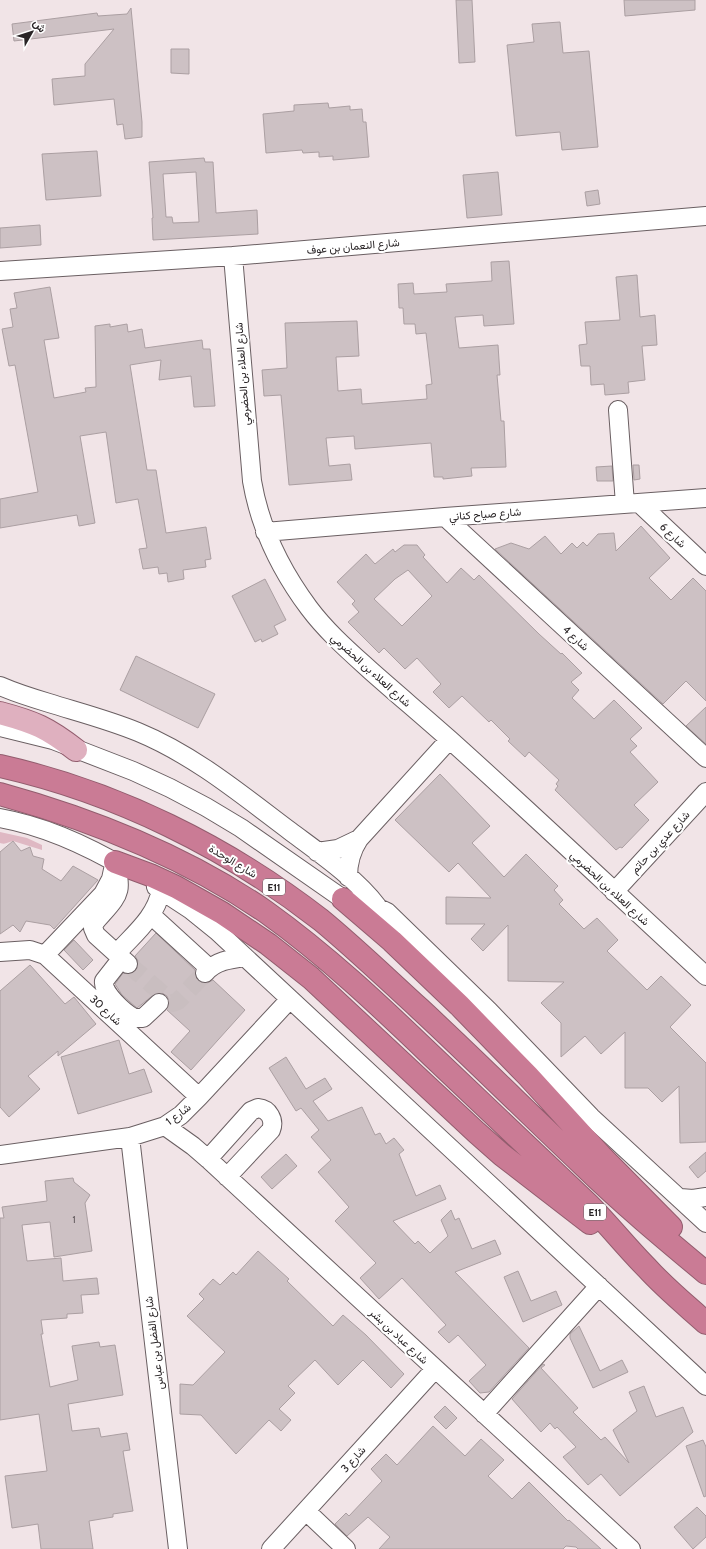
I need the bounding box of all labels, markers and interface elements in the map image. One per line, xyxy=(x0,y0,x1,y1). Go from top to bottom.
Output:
north arrow xyxy=(12,12,52,52)
text: ش xyxy=(30,16,49,35)
street label: شارع النعمان بن عوف xyxy=(306,235,400,258)
street label: شارع العلاء بن الحضرمي xyxy=(231,322,256,426)
street label: شارع صياح كناني xyxy=(448,504,522,526)
street label: شارع 6 xyxy=(656,519,689,552)
street label: شارع 4 xyxy=(559,622,592,655)
street label: شارع العلاء بن الحضرمي xyxy=(326,630,414,712)
street label: شارع عدي بن حاتم xyxy=(627,807,695,878)
street label: شارع الوحدة xyxy=(206,841,260,882)
street label: شارع العلاء بن الحضرمي xyxy=(565,848,653,931)
road number: E11 xyxy=(263,879,285,895)
street label: شارع 30 xyxy=(87,992,125,1029)
street label: شارع 1 xyxy=(163,1100,194,1129)
road number: E11 xyxy=(584,1204,606,1220)
house number: 1 xyxy=(73,1214,76,1225)
street label: شارع الفضل بن عباس xyxy=(141,1295,168,1391)
street label: شارع عباد بن بشر xyxy=(365,1305,432,1368)
street label: شارع 3 xyxy=(338,1443,369,1476)

